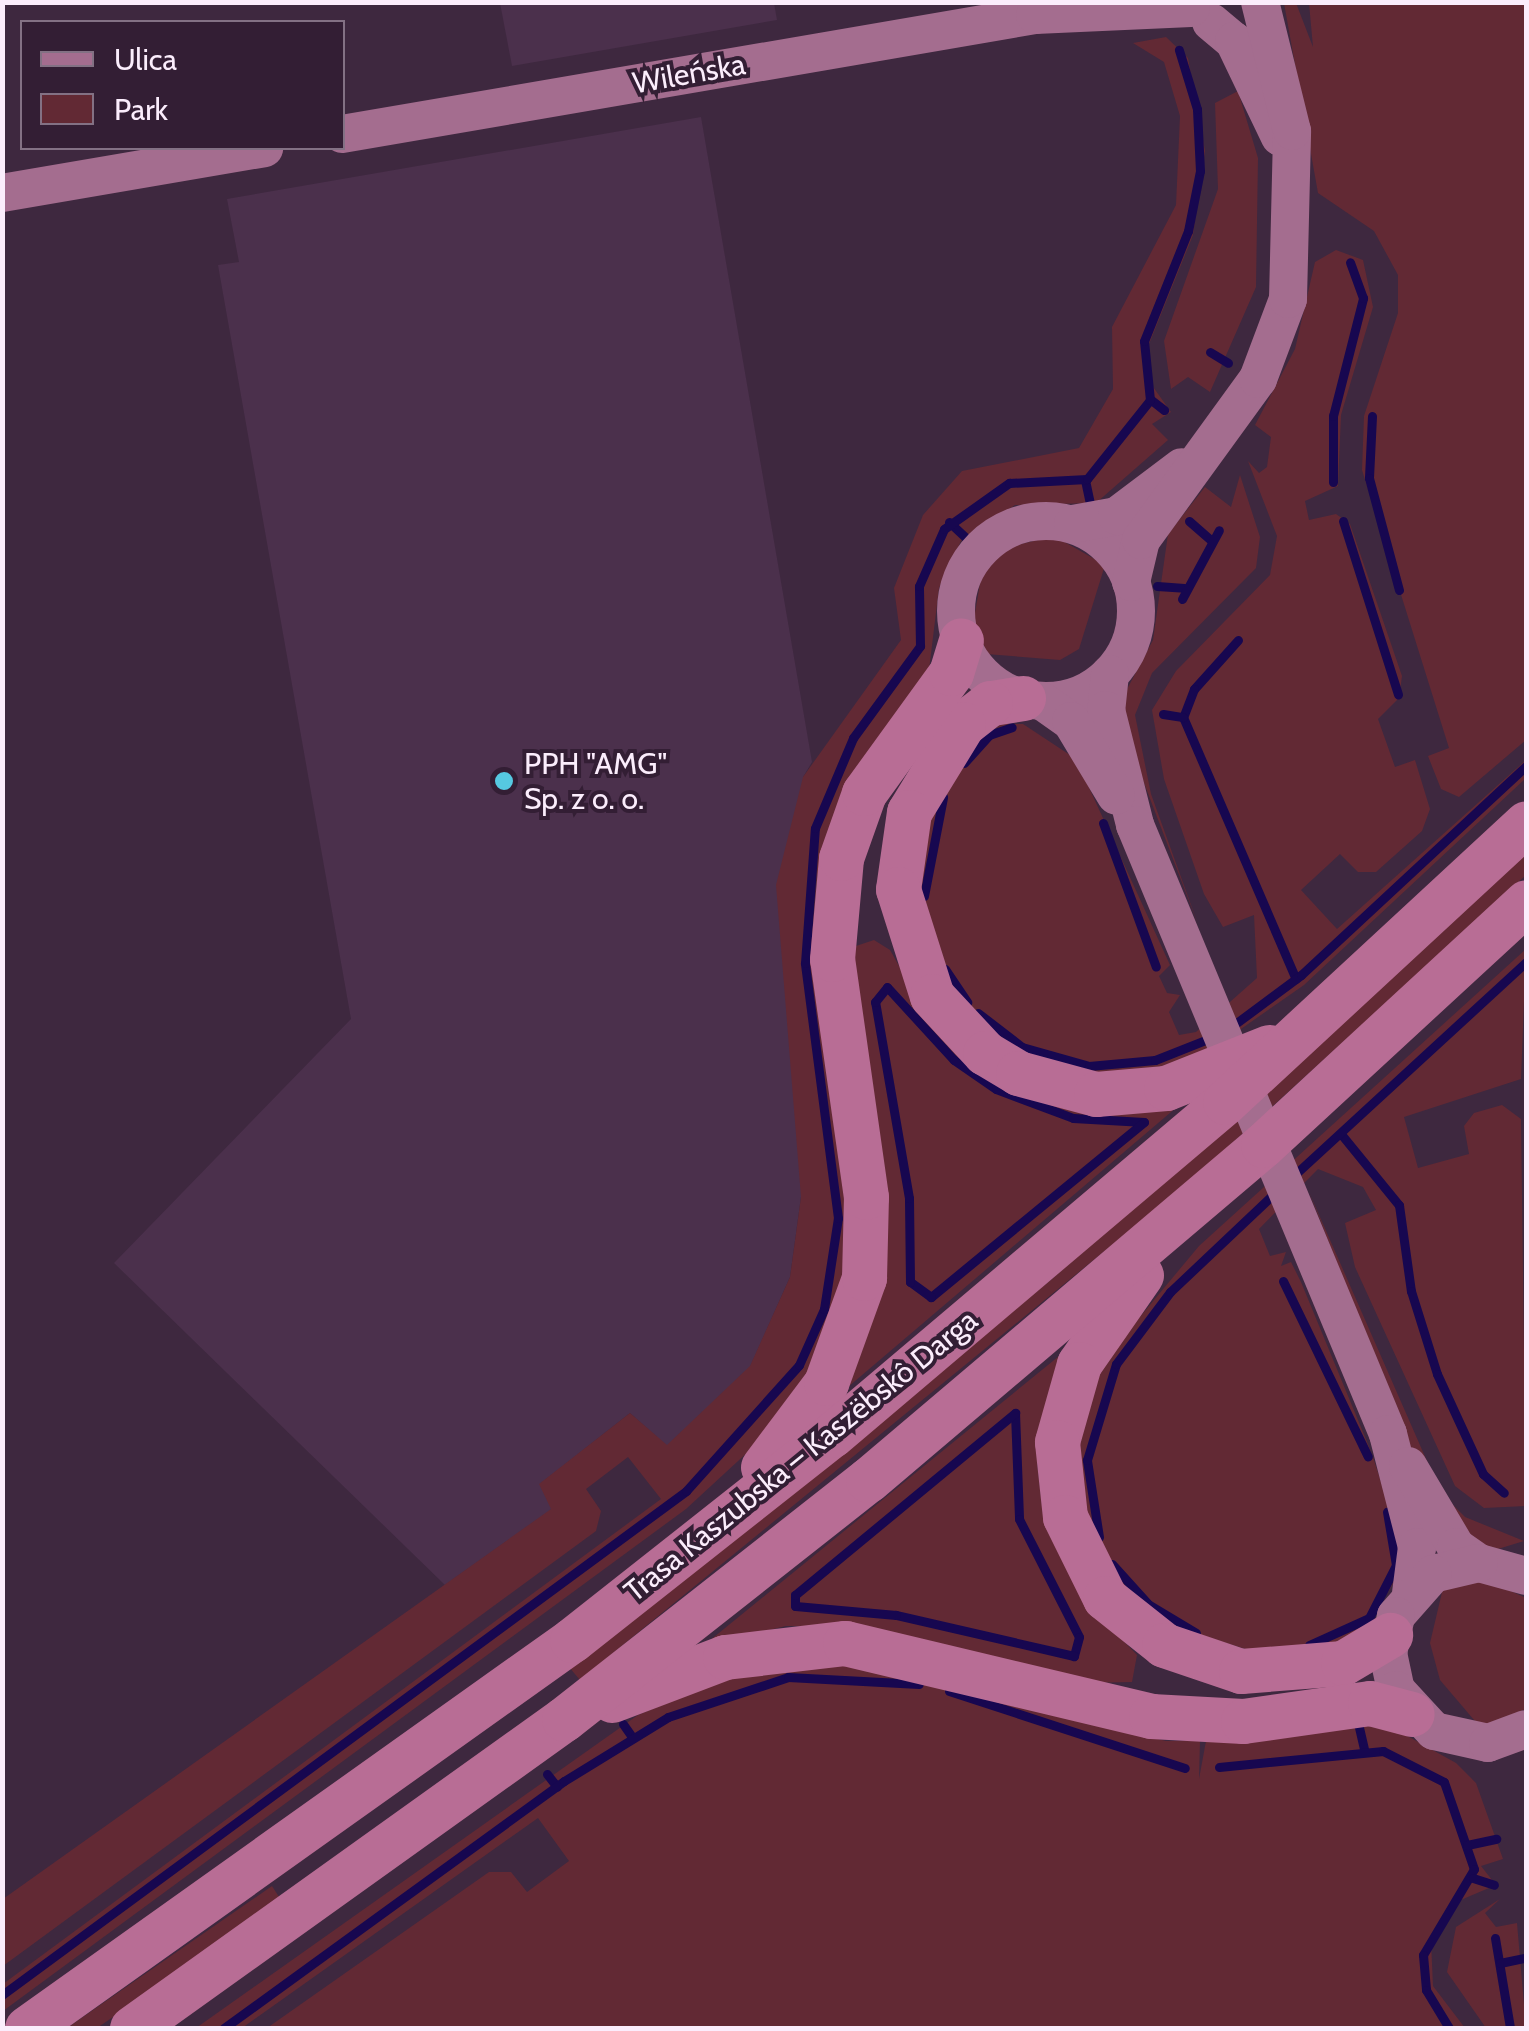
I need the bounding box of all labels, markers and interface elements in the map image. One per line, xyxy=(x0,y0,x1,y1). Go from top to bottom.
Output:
legend xyxy=(20,20,345,150)
text: Ulica xyxy=(114,41,177,78)
street label: Wileńska xyxy=(630,46,748,102)
text: Park xyxy=(114,91,168,128)
place label: PPH "AMG" Sp. z o. o. xyxy=(524,746,667,816)
marker: PPH "AMG" Sp. z o. o. xyxy=(493,770,515,792)
street label: Trasa Kaszubska – Kaszëbskô Darga xyxy=(617,1302,985,1610)

